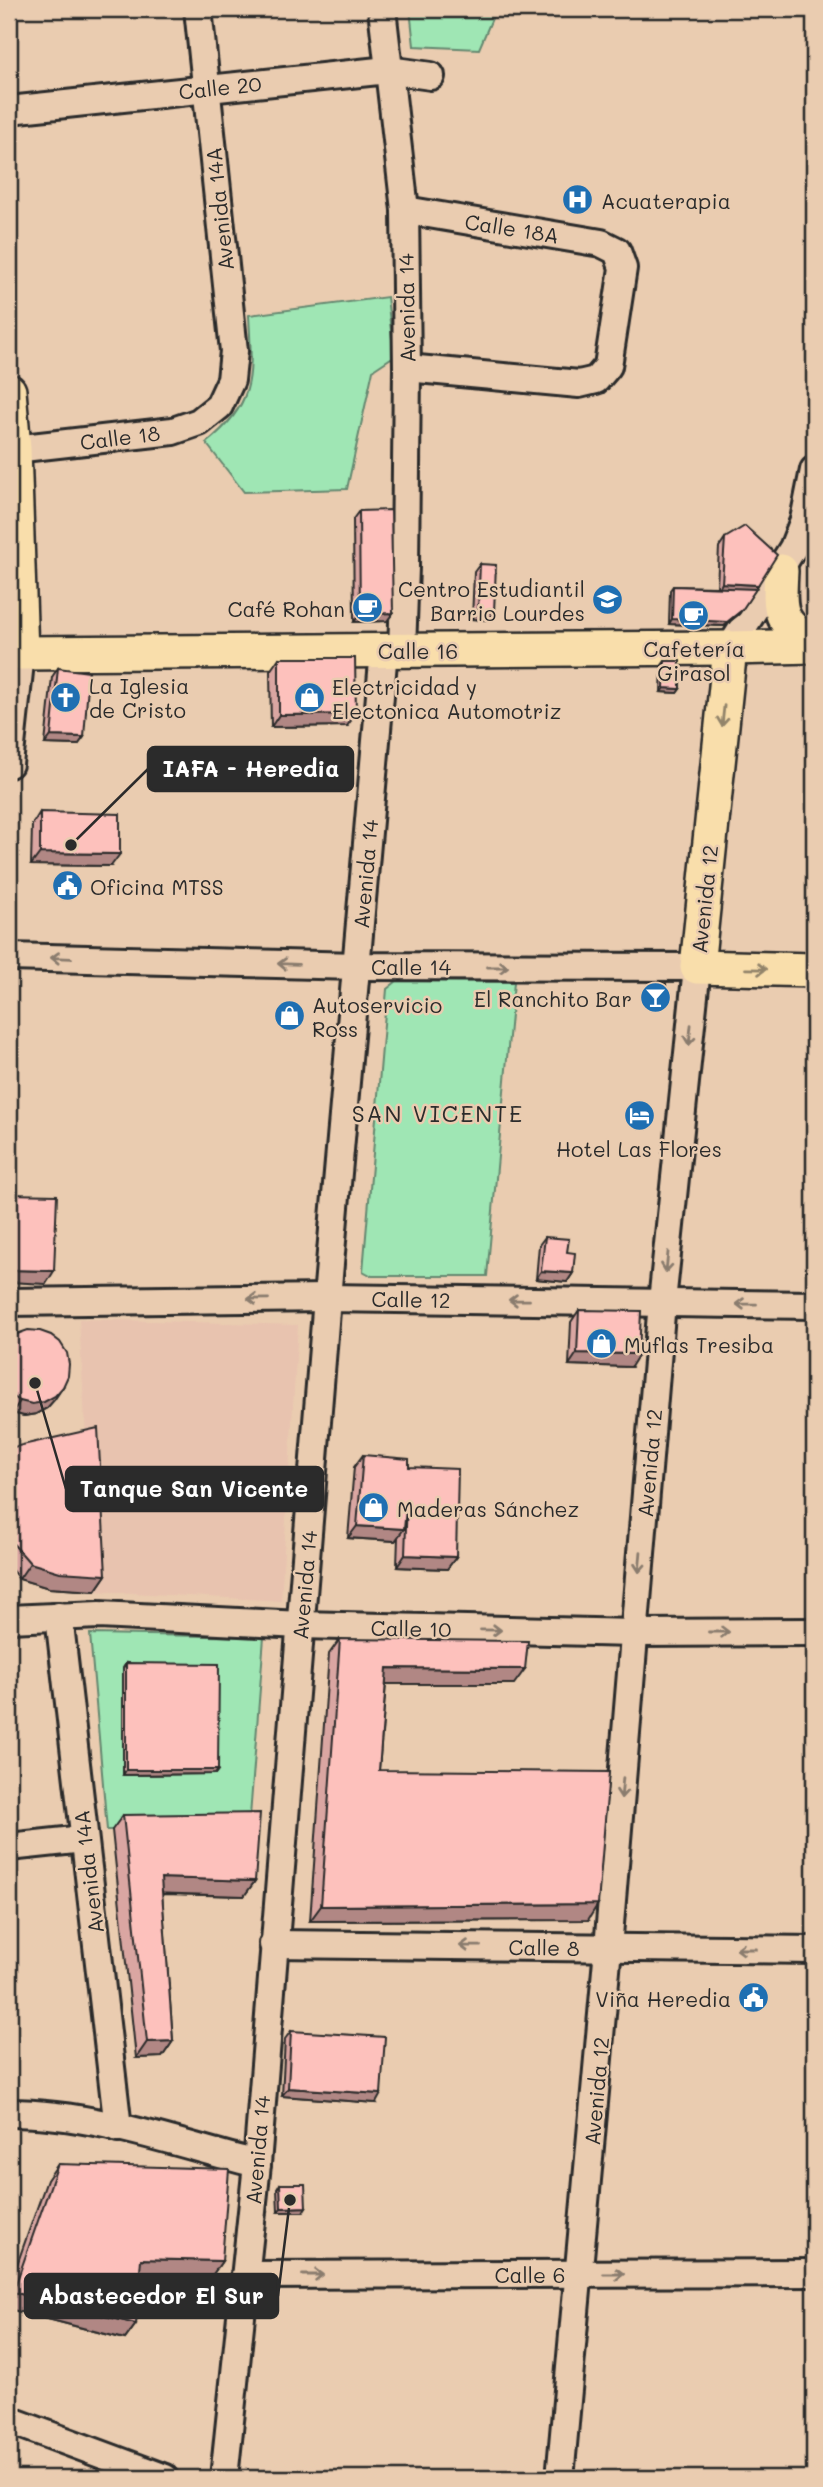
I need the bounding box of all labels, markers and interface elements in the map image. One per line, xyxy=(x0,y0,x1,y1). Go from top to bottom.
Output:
street label: Calle 20 xyxy=(177,69,263,105)
street label: Avenida 14A xyxy=(199,146,239,272)
hospital icon: Acuaterapia xyxy=(561,183,595,217)
place label: Acuaterapia xyxy=(601,187,731,214)
street label: Calle 18A xyxy=(463,207,561,249)
street label: Avenida 14 xyxy=(392,252,420,363)
street label: Calle 18 xyxy=(78,419,162,455)
place label: Centro Estudiantil Barrio Lourdes xyxy=(398,575,585,626)
school or university icon: Centro Estudiantil Barrio Lourdes xyxy=(591,583,625,617)
cafe icon: Café Rohan xyxy=(351,591,385,625)
place label: Café Rohan xyxy=(227,595,345,622)
cafe icon: Cafetería Girasol xyxy=(677,599,711,633)
place label: Cafetería Girasol xyxy=(643,635,745,686)
street label: Calle 16 xyxy=(378,637,458,664)
place label: La Iglesia de Cristo xyxy=(89,672,189,723)
place label: Electricidad y Electonica Automotriz xyxy=(332,673,561,724)
church icon: La Iglesia de Cristo xyxy=(49,680,83,714)
shop icon: Electricidad y Electonica Automotriz xyxy=(292,681,326,715)
one-way arrow xyxy=(716,704,729,727)
callout: IAFA - Heredia xyxy=(148,747,353,791)
text: IAFA - Heredia xyxy=(163,753,339,783)
street label: Avenida 14 xyxy=(347,818,383,930)
street label: Avenida 12 xyxy=(685,843,723,955)
public building icon: Oficina MTSS xyxy=(50,869,84,903)
place label: Oficina MTSS xyxy=(90,873,224,900)
one-way arrow xyxy=(50,951,73,965)
street label: Calle 14 xyxy=(371,953,452,980)
one-way arrow xyxy=(277,957,300,971)
one-way arrow xyxy=(487,960,510,974)
one-way arrow xyxy=(744,962,767,975)
bar icon: El Ranchito Bar xyxy=(638,981,672,1015)
place label: El Ranchito Bar xyxy=(474,985,632,1012)
place label: Autoservicio Ross xyxy=(312,991,442,1042)
shop icon: Autoservicio Ross xyxy=(272,999,306,1033)
one-way arrow xyxy=(683,1024,696,1046)
district label: SAN VICENTE xyxy=(352,1098,524,1128)
hotel icon: Hotel Las Flores xyxy=(622,1099,656,1133)
place label: Hotel Las Flores xyxy=(556,1135,722,1162)
one-way arrow xyxy=(660,1250,673,1272)
street label: Calle 12 xyxy=(371,1285,451,1313)
one-way arrow xyxy=(247,1292,270,1306)
one-way arrow xyxy=(507,1294,530,1307)
one-way arrow xyxy=(735,1297,758,1310)
shop icon: Muflas Tresiba xyxy=(584,1327,618,1361)
place label: Muflas Tresiba xyxy=(624,1331,774,1358)
street label: Avenida 12 xyxy=(631,1408,667,1518)
callout: Tanque San Vicente xyxy=(66,1467,323,1511)
text: Tanque San Vicente xyxy=(80,1473,308,1503)
shop icon: Maderas Sánchez xyxy=(357,1491,391,1525)
place label: Maderas Sánchez xyxy=(397,1495,579,1522)
street label: Avenida 14 xyxy=(286,1529,322,1641)
one-way arrow xyxy=(633,1550,646,1572)
street label: Calle 10 xyxy=(370,1614,452,1642)
one-way arrow xyxy=(480,1623,503,1636)
one-way arrow xyxy=(707,1625,730,1639)
one-way arrow xyxy=(615,1776,628,1799)
street label: Avenida 14A xyxy=(67,1809,109,1935)
street label: Calle 8 xyxy=(508,1933,580,1961)
one-way arrow xyxy=(458,1940,481,1953)
one-way arrow xyxy=(735,1942,758,1956)
public building icon: Viña Heredia xyxy=(737,1981,771,2015)
place label: Viña Heredia xyxy=(595,1985,731,2012)
street label: Avenida 12 xyxy=(578,2036,614,2146)
street label: Avenida 14 xyxy=(239,2094,275,2206)
street label: Calle 6 xyxy=(494,2261,566,2288)
one-way arrow xyxy=(602,2267,625,2281)
one-way arrow xyxy=(301,2268,324,2282)
callout: Abastecedor El Sur xyxy=(25,2274,278,2318)
text: Abastecedor El Sur xyxy=(38,2280,264,2310)

